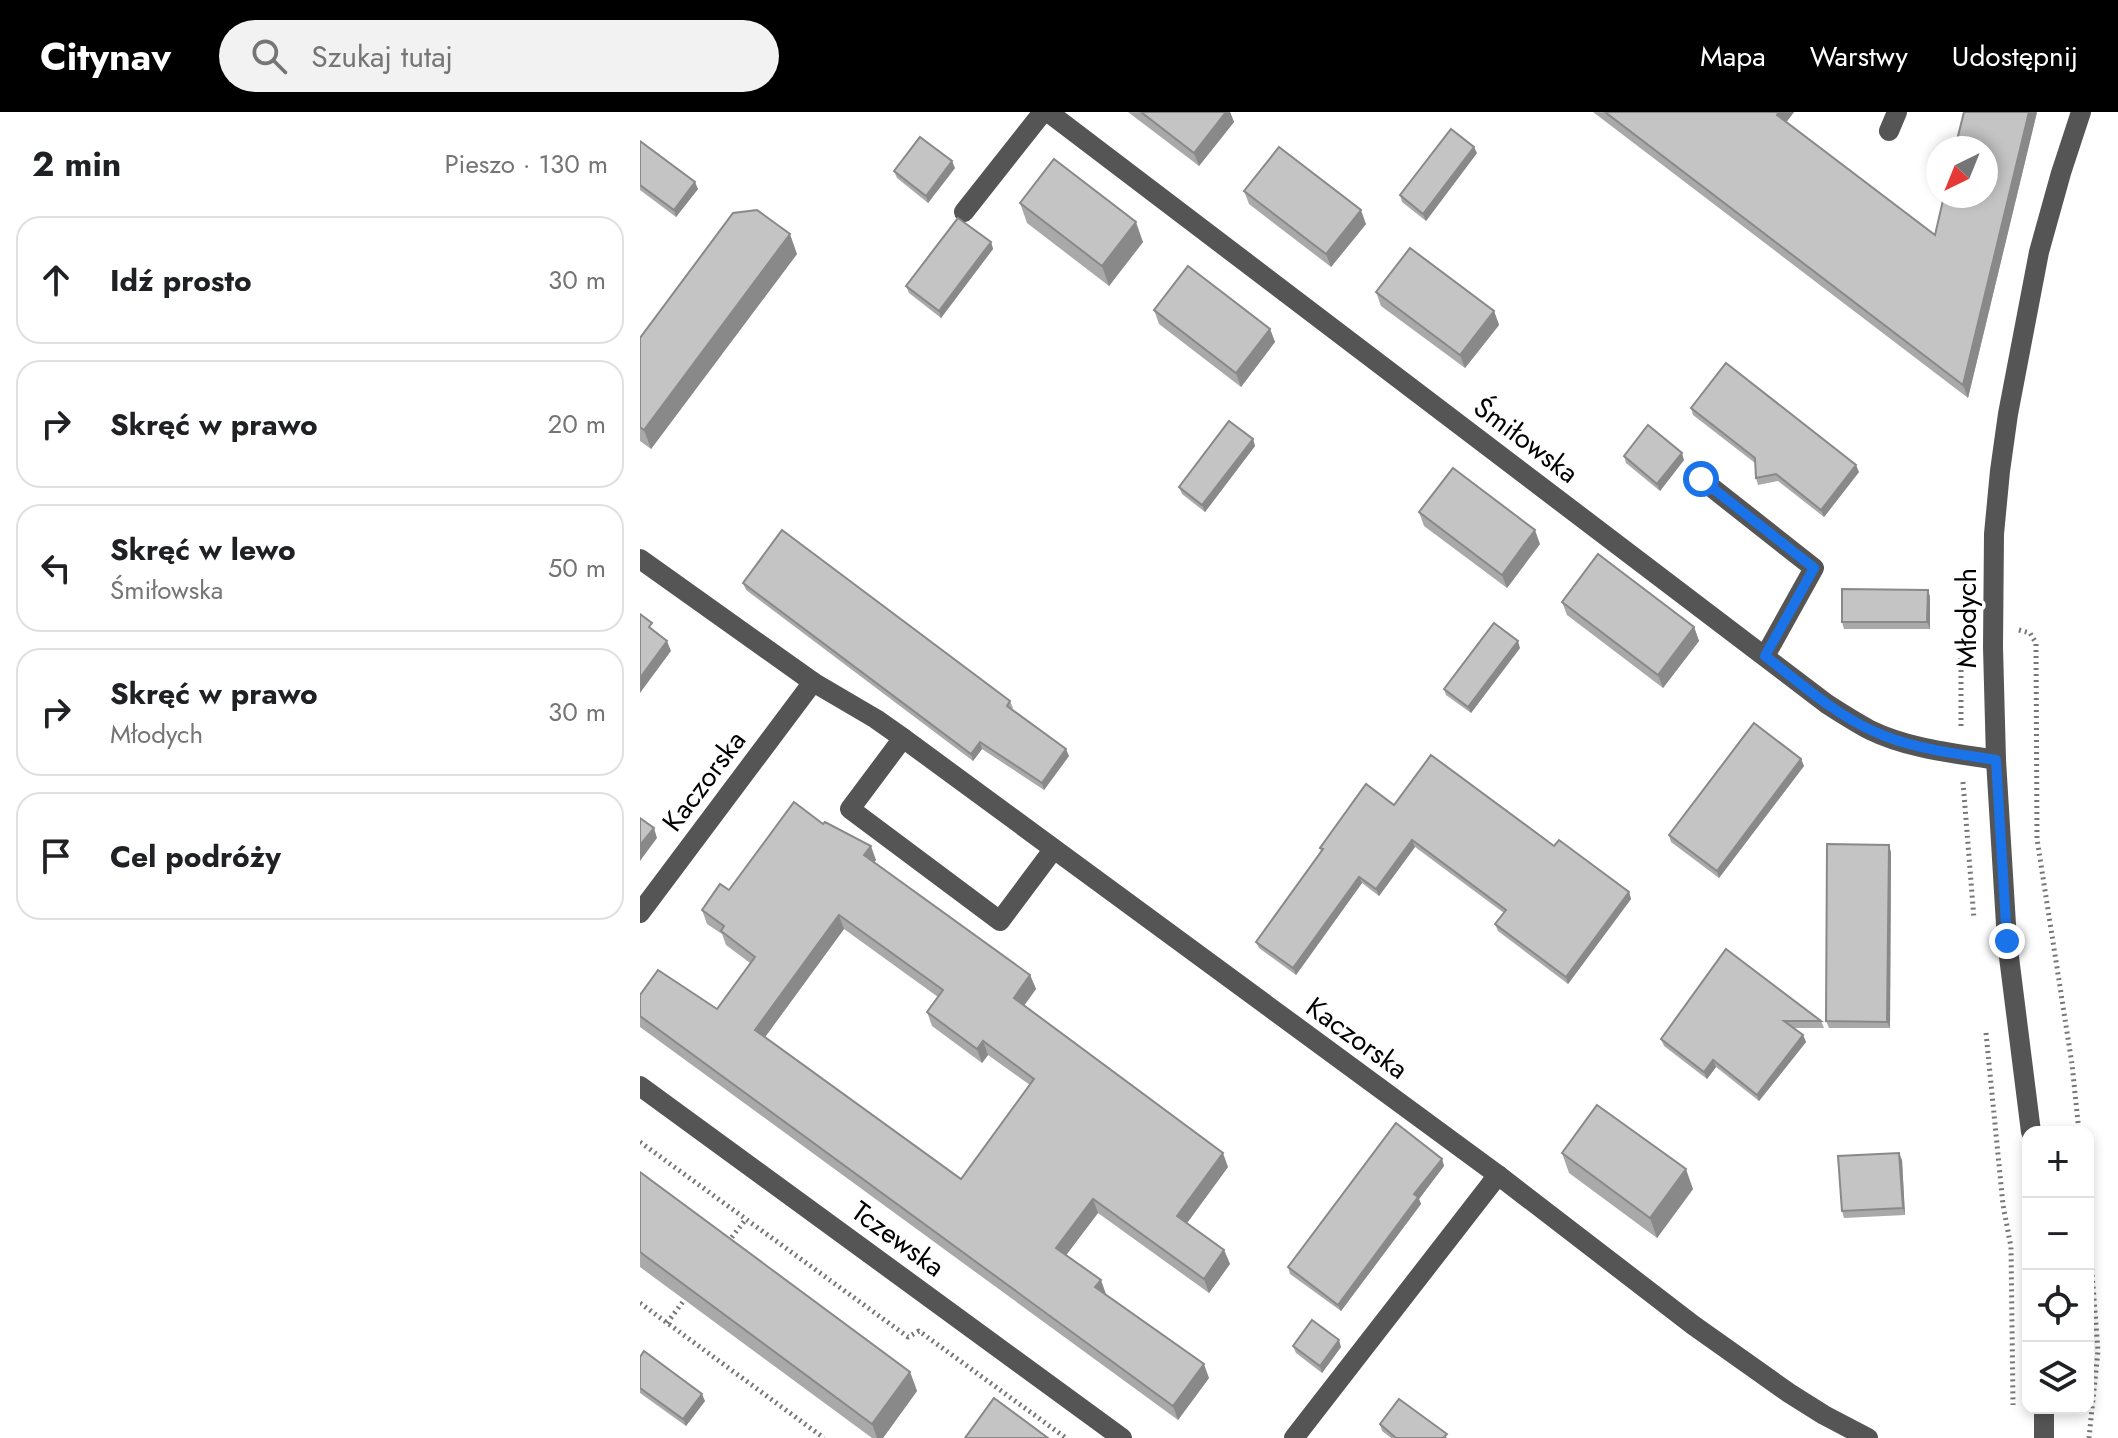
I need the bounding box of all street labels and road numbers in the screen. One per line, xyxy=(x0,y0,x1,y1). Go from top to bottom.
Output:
street label: Śmiłowska xyxy=(1465,387,1587,493)
street label: Młodych xyxy=(1946,568,1987,668)
street label: Kaczorska xyxy=(652,722,756,840)
street label: Kaczorska xyxy=(1298,987,1416,1089)
street label: Tczewska xyxy=(843,1191,953,1287)

